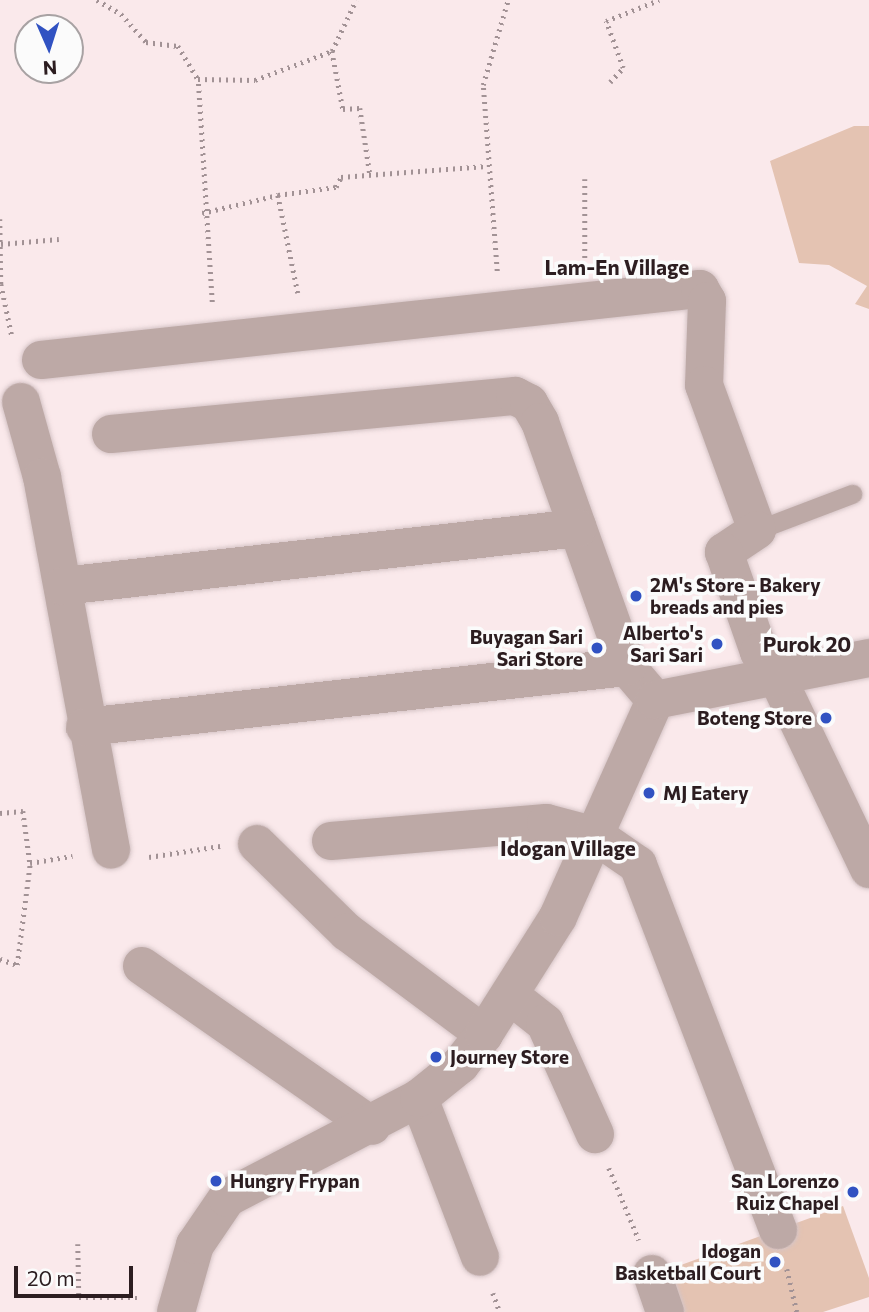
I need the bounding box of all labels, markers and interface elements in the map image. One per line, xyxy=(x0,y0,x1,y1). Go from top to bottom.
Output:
north arrow xyxy=(14,14,84,84)
text: N xyxy=(42,57,58,80)
district label: Lam-En Village xyxy=(545,254,689,280)
place label: 2M's Store - Bakery breads and pies xyxy=(650,574,821,618)
marker: 2M's Store - Bakery breads and pies xyxy=(628,588,644,604)
place label: Alberto's Sari Sari xyxy=(623,622,703,666)
place label: Buyagan Sari Sari Store xyxy=(470,626,583,670)
district label: Purok 20 xyxy=(763,631,851,657)
marker: Alberto's Sari Sari xyxy=(709,636,725,652)
marker: Buyagan Sari Sari Store xyxy=(589,640,605,656)
place label: Boteng Store xyxy=(697,707,812,729)
marker: Boteng Store xyxy=(818,710,834,726)
place label: MJ Eatery xyxy=(663,782,749,804)
marker: MJ Eatery xyxy=(641,785,657,801)
district label: Idogan Village xyxy=(500,835,636,861)
place label: Journey Store xyxy=(450,1046,569,1068)
marker: Journey Store xyxy=(428,1049,444,1065)
place label: Hungry Frypan xyxy=(230,1170,360,1192)
place label: San Lorenzo Ruiz Chapel xyxy=(731,1170,839,1214)
marker: Hungry Frypan xyxy=(208,1173,224,1189)
marker: San Lorenzo Ruiz Chapel xyxy=(845,1184,861,1200)
place label: Idogan Basketball Court xyxy=(615,1240,761,1284)
scale bar xyxy=(18,1252,136,1296)
marker: Idogan Basketball Court xyxy=(767,1254,783,1270)
text: 20 m xyxy=(27,1265,75,1290)

